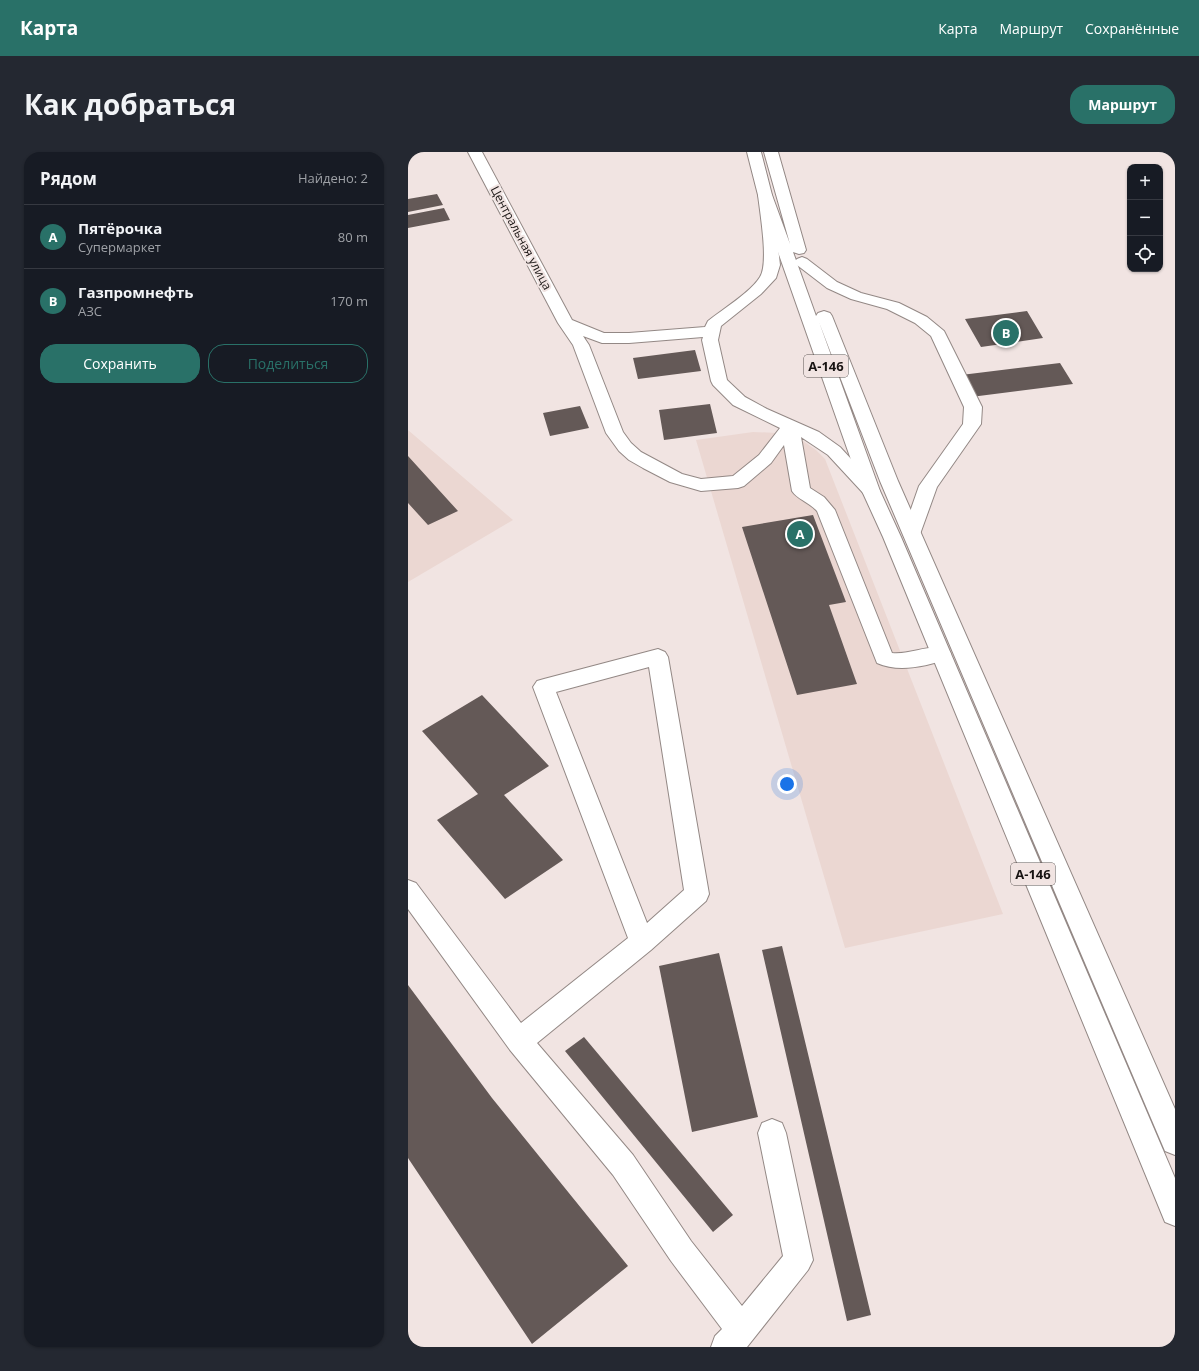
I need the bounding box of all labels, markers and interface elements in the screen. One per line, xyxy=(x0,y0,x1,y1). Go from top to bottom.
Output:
text: Карта xyxy=(20,15,78,41)
text: Карта xyxy=(938,19,977,38)
text: Маршрут xyxy=(999,19,1063,38)
text: Сохранённые xyxy=(1085,19,1179,38)
text: Как добраться xyxy=(24,85,236,123)
button: Маршрут xyxy=(1070,85,1175,124)
map controls xyxy=(1127,164,1163,272)
button: + xyxy=(1127,164,1163,200)
text: Рядом xyxy=(40,167,97,190)
text: Найдено: 2 xyxy=(298,169,368,187)
street label: Центральная улица xyxy=(487,183,556,293)
button: − xyxy=(1127,200,1163,236)
text: Пятёрочка xyxy=(78,218,162,238)
text: A xyxy=(49,228,57,246)
text: 80 m xyxy=(338,228,368,246)
button: locate xyxy=(1127,236,1163,272)
text: Супермаркет xyxy=(78,238,161,256)
text: Газпромнефть xyxy=(78,282,194,302)
text: B xyxy=(49,292,57,310)
text: 170 m xyxy=(330,292,368,310)
text: АЗС xyxy=(78,302,102,320)
pin: B xyxy=(993,318,1019,348)
button: Сохранить xyxy=(40,344,200,383)
button: Поделиться xyxy=(208,344,368,383)
road number: А-146 xyxy=(804,355,848,377)
pin: A xyxy=(787,519,813,549)
your location xyxy=(777,774,797,794)
road number: А-146 xyxy=(1011,863,1055,885)

